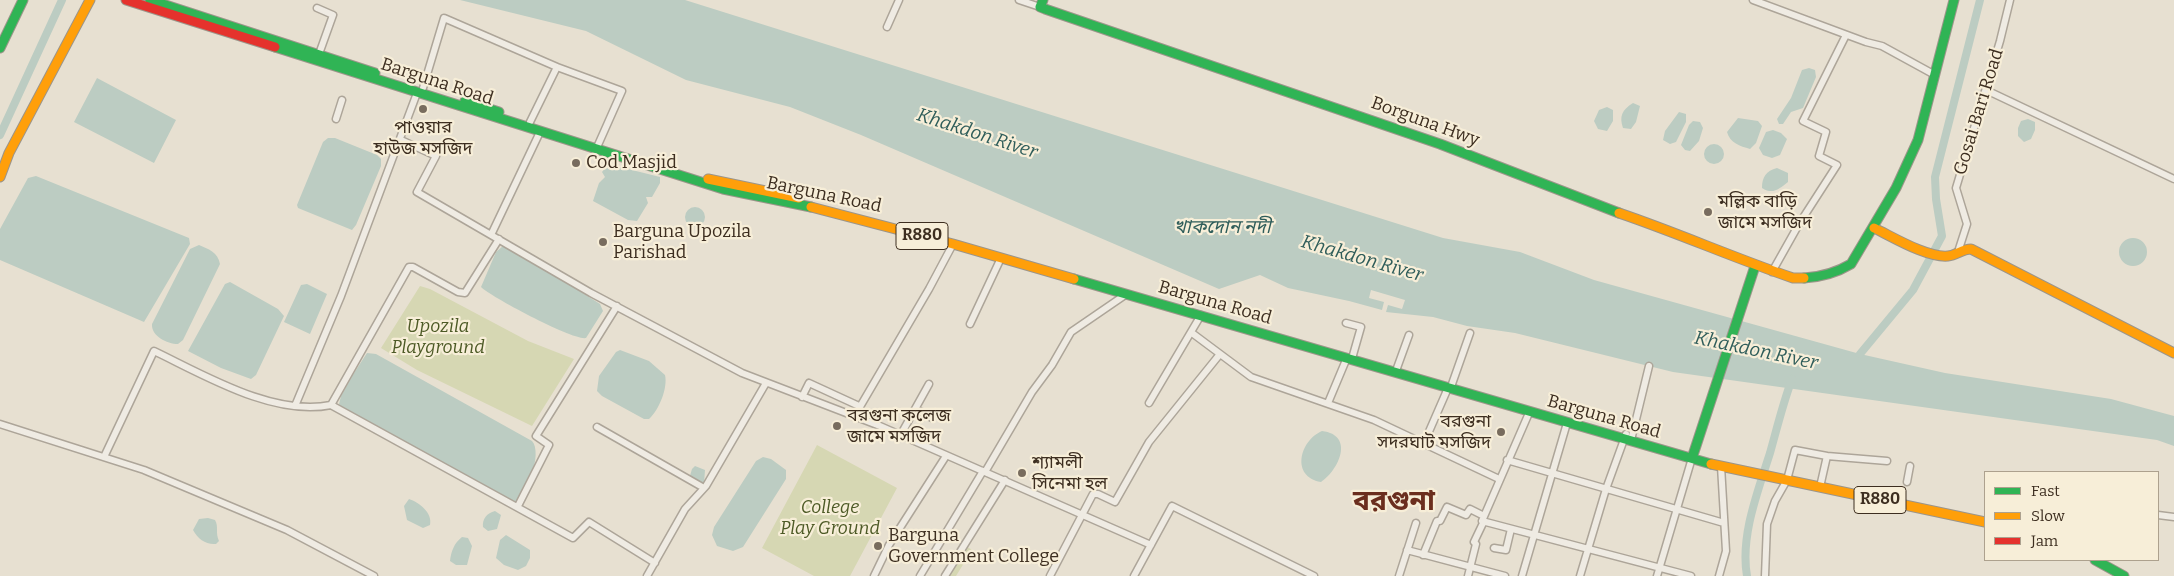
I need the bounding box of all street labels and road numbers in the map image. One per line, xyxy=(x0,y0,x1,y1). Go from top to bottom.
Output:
street label: Gosai Bari Road xyxy=(1950,46,2008,178)
street label: Barguna Road xyxy=(378,54,496,110)
street label: Borguna Hwy xyxy=(1368,92,1482,152)
street label: Barguna Road xyxy=(765,172,883,218)
road number: R880 xyxy=(896,222,948,250)
street label: Barguna Road xyxy=(1156,276,1274,330)
street label: Barguna Road xyxy=(1545,390,1663,444)
road number: R880 xyxy=(1854,486,1906,514)

